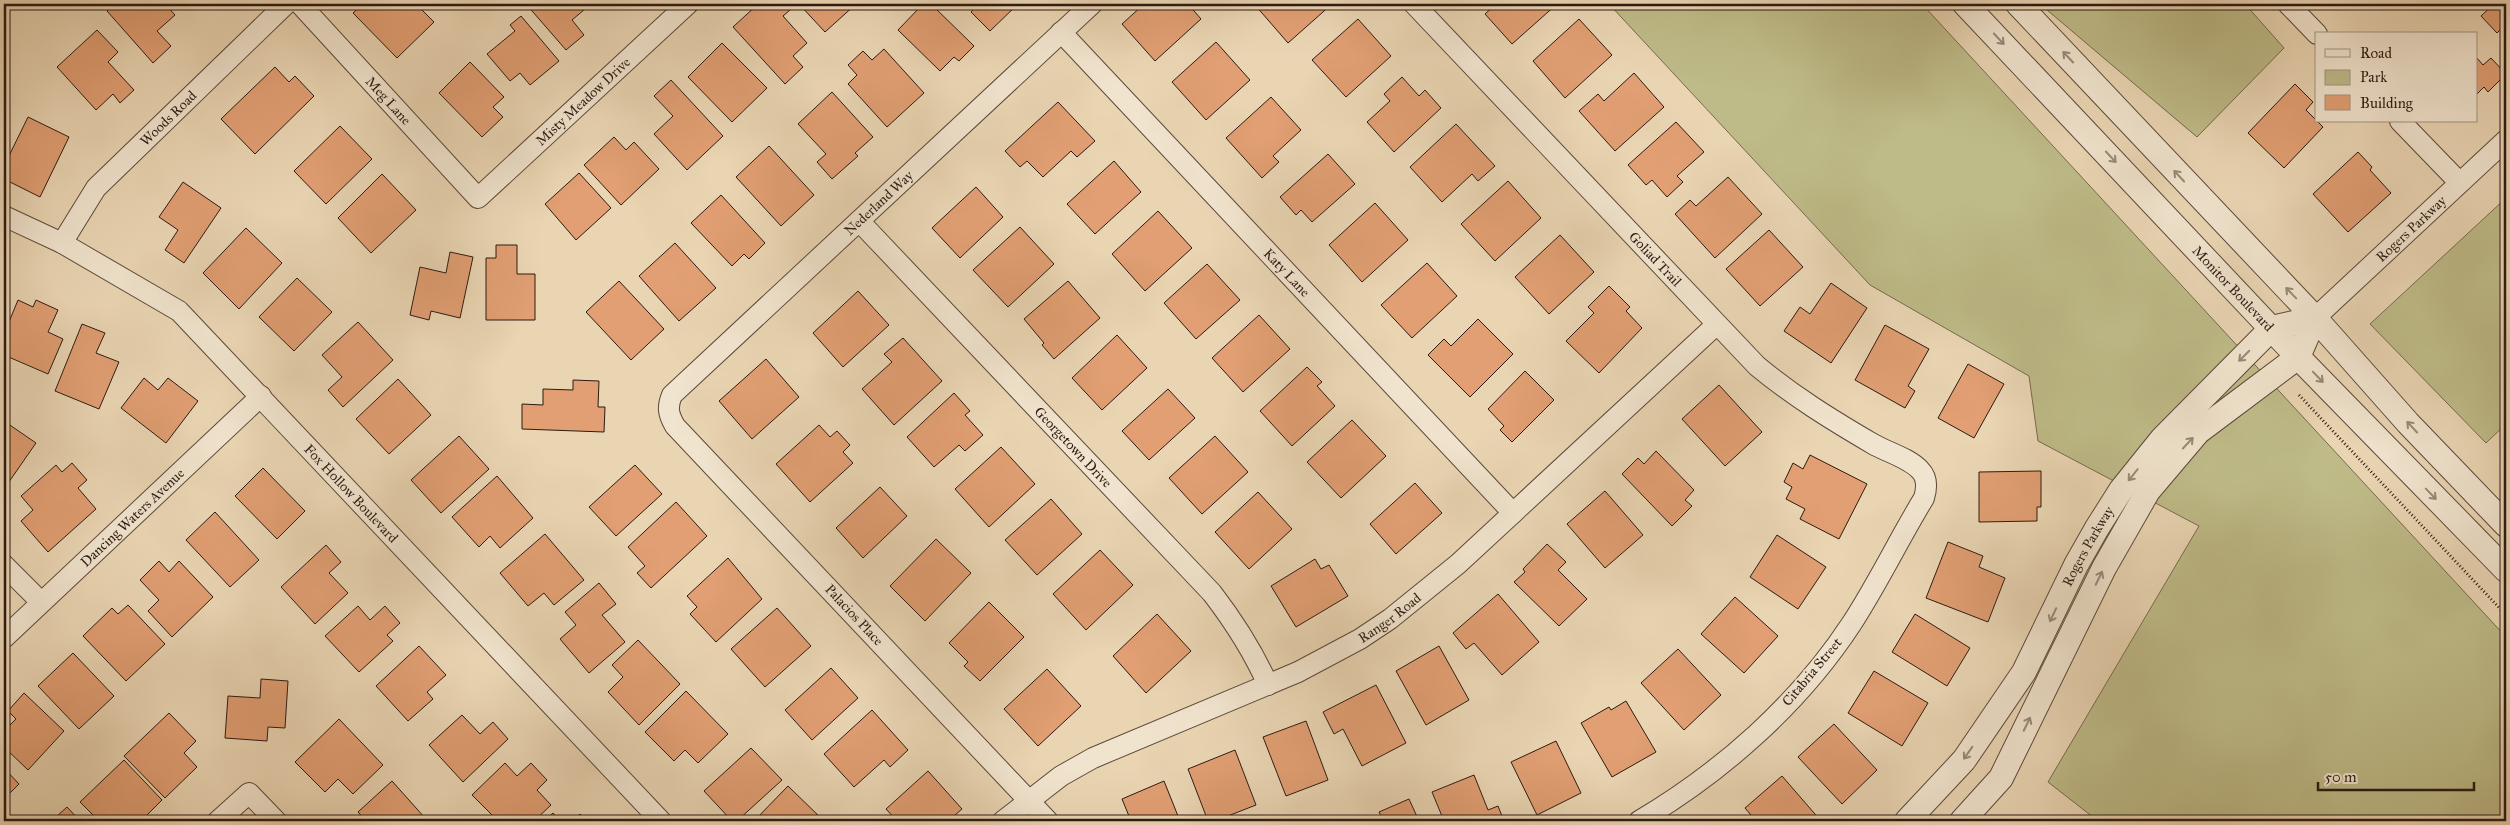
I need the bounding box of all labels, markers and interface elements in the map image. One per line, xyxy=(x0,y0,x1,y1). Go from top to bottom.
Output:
legend xyxy=(2315,32,2478,122)
one-way arrow xyxy=(1993,33,2005,45)
text: Road xyxy=(2360,44,2392,62)
one-way arrow xyxy=(2062,51,2074,63)
street label: Misty Meadow Drive xyxy=(532,53,634,149)
text: Park xyxy=(2360,68,2387,86)
street label: Meg Lane xyxy=(362,73,415,128)
street label: Woods Road xyxy=(136,87,200,149)
text: Building xyxy=(2360,94,2414,112)
one-way arrow xyxy=(2105,151,2117,163)
street label: Nederland Way xyxy=(841,166,917,239)
one-way arrow xyxy=(2173,169,2185,182)
street label: Rogers Parkway xyxy=(2372,192,2450,265)
street label: Goliad Trail xyxy=(1625,228,1685,290)
street label: Monitor Boulevard xyxy=(2189,242,2278,335)
street label: Katy Lane xyxy=(1260,245,1314,300)
one-way arrow xyxy=(2285,287,2297,299)
one-way arrow xyxy=(2238,350,2250,362)
one-way arrow xyxy=(2312,371,2324,384)
street label: Georgetown Drive xyxy=(1031,403,1116,491)
one-way arrow xyxy=(2406,420,2418,433)
one-way arrow xyxy=(2182,436,2194,449)
street label: Fox Hollow Boulevard xyxy=(301,440,402,546)
street label: Dancing Waters Avenue xyxy=(77,464,188,570)
one-way arrow xyxy=(2128,468,2139,481)
one-way arrow xyxy=(2425,487,2437,499)
street label: Rogers Parkway xyxy=(2058,503,2117,589)
one-way arrow xyxy=(2095,571,2104,586)
street label: Palacios Place xyxy=(821,581,887,649)
street label: Ranger Road xyxy=(1355,589,1424,646)
one-way arrow xyxy=(2047,607,2057,622)
street label: Citabria Street xyxy=(1779,634,1845,710)
one-way arrow xyxy=(2022,716,2032,731)
one-way arrow xyxy=(1963,746,1973,760)
scale bar xyxy=(2318,760,2474,792)
text: 50 m xyxy=(2325,768,2357,786)

